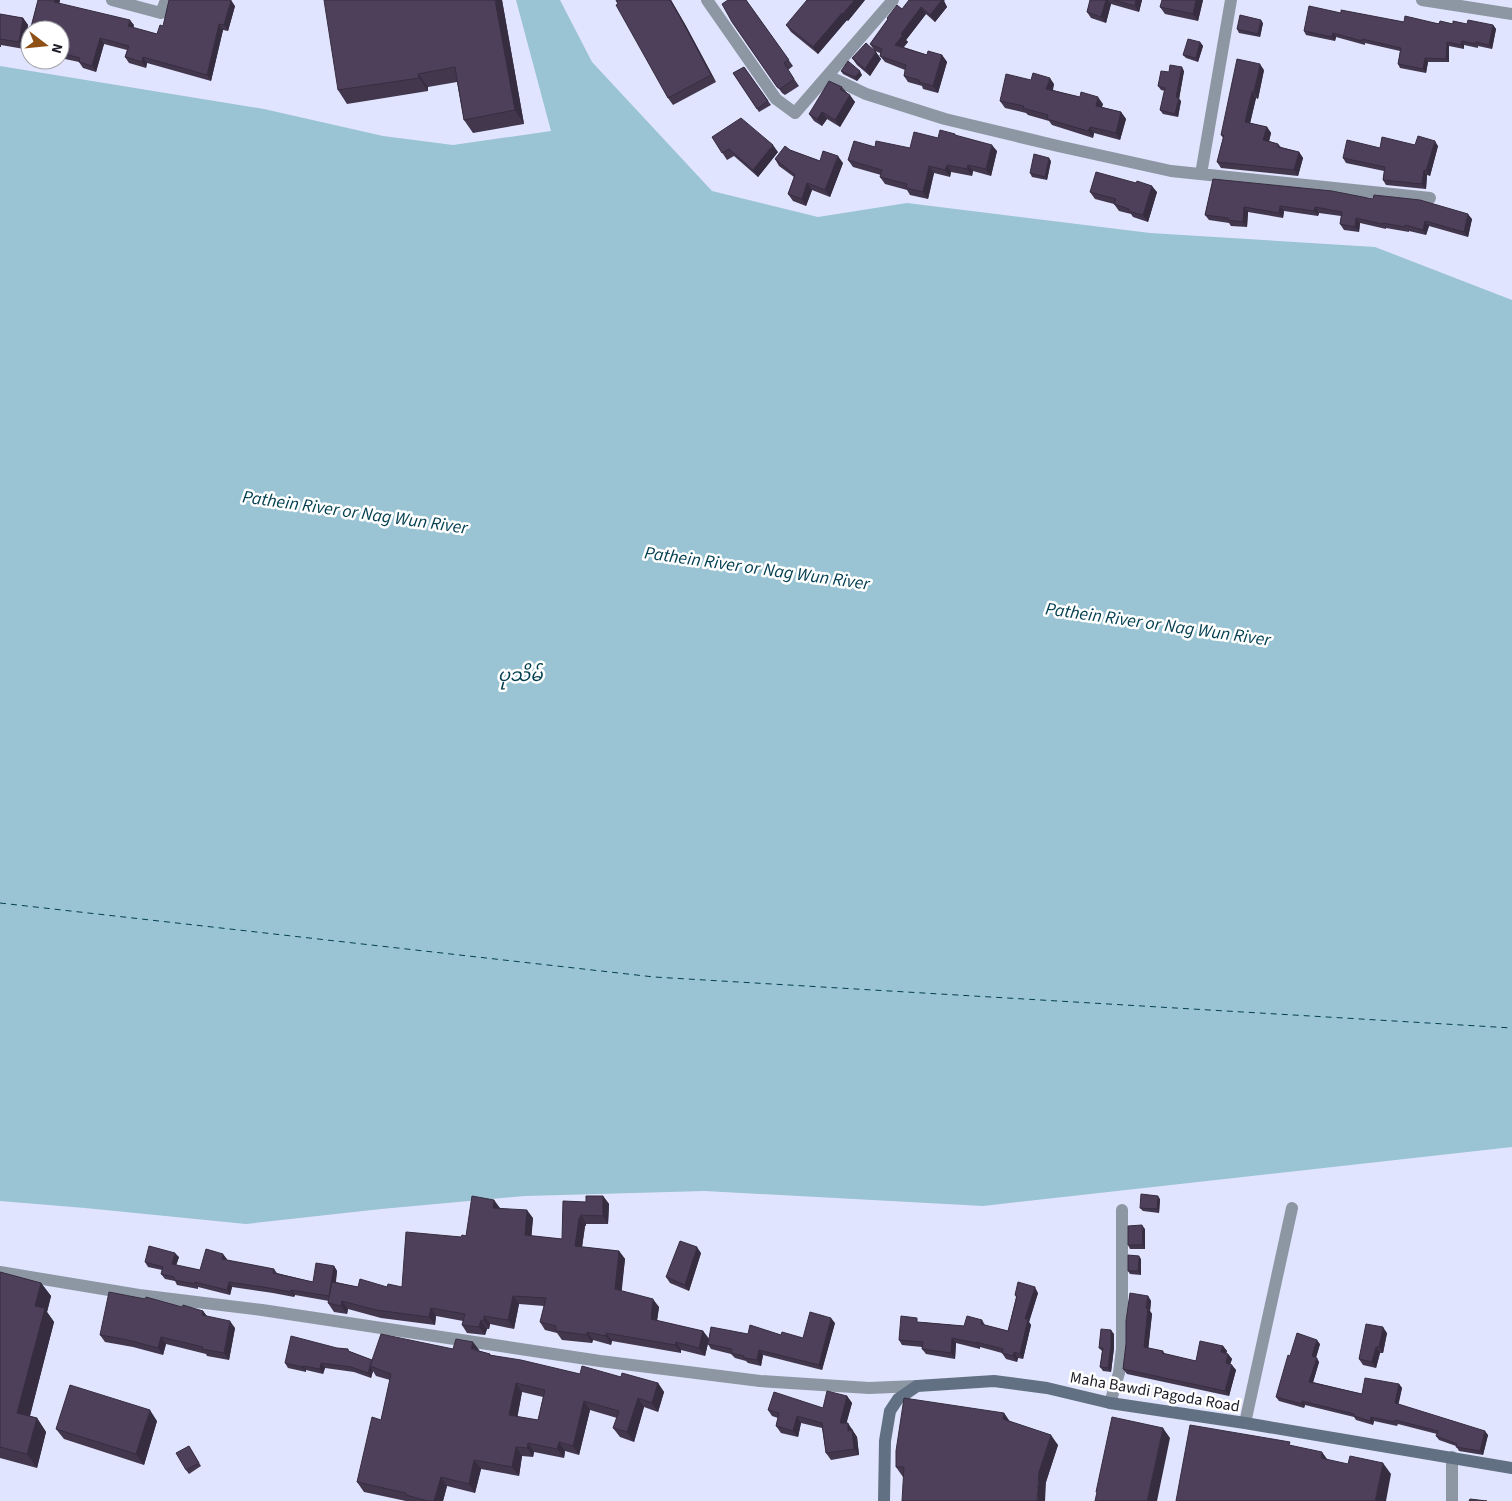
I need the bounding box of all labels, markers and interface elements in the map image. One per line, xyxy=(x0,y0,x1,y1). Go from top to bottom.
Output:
north arrow xyxy=(20,20,70,70)
text: N xyxy=(46,41,67,56)
water label: Pathein River or Nag Wun River xyxy=(241,484,470,541)
water label: Pathein River or Nag Wun River xyxy=(643,540,872,597)
water label: Pathein River or Nag Wun River xyxy=(1044,596,1273,653)
water label: ပုသိမ် xyxy=(498,662,544,690)
street label: Maha Bawdi Pagoda Road xyxy=(1068,1366,1241,1418)

